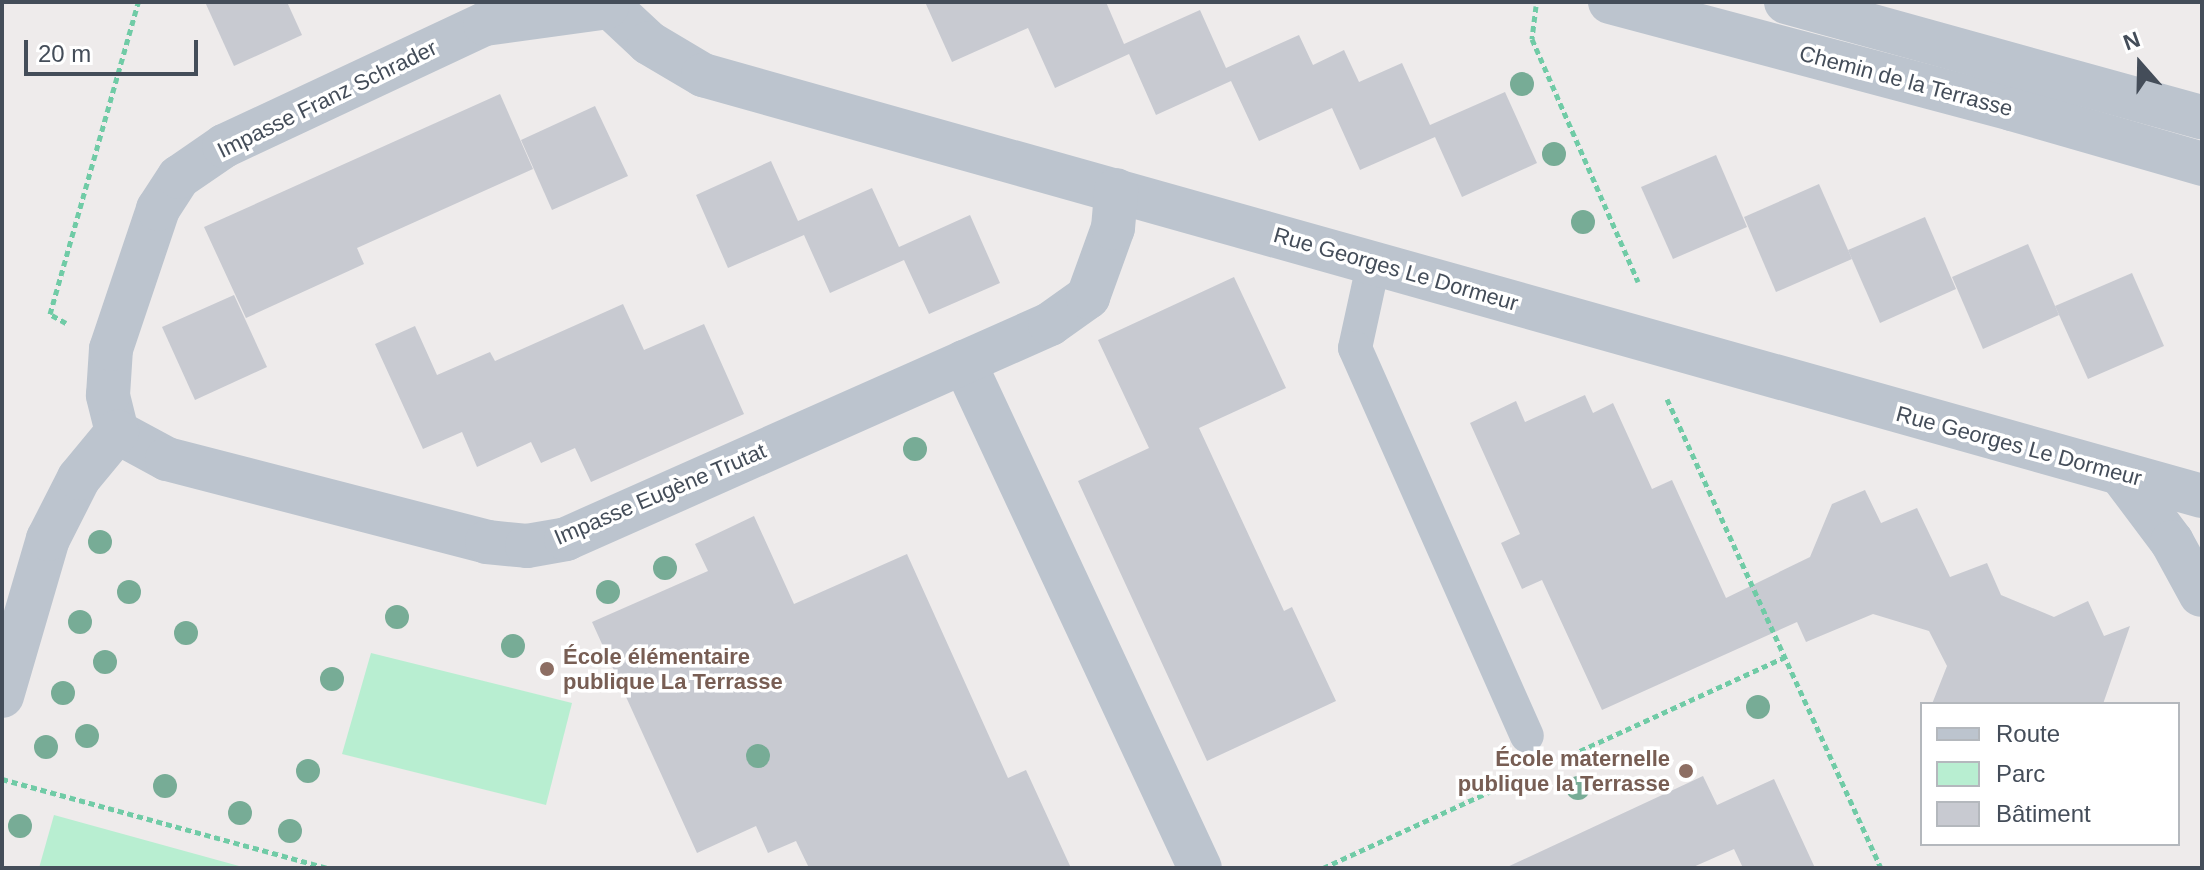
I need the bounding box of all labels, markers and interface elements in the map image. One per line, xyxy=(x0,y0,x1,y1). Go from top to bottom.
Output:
scale bar xyxy=(28,24,202,74)
north arrow xyxy=(2100,24,2180,104)
text: N xyxy=(2120,27,2143,55)
street label: Impasse Franz Schrader xyxy=(213,34,441,164)
text: 20 m xyxy=(38,40,91,67)
street label: Chemin de la Terrasse xyxy=(1796,40,2016,122)
street label: Rue Georges Le Dormeur xyxy=(1271,221,1521,317)
street label: Rue Georges Le Dormeur xyxy=(1893,400,2145,492)
street label: Impasse Eugène Trutat xyxy=(550,437,770,551)
place label: École élémentaire publique La Terrasse xyxy=(563,643,783,694)
marker: École élémentaire publique La Terrasse xyxy=(538,660,556,678)
legend xyxy=(1920,702,2180,846)
text: Route xyxy=(1996,720,2060,747)
place label: École maternelle publique la Terrasse xyxy=(1458,745,1670,796)
text: Parc xyxy=(1996,760,2045,787)
marker: École maternelle publique la Terrasse xyxy=(1677,762,1695,780)
text: Bâtiment xyxy=(1996,800,2091,827)

